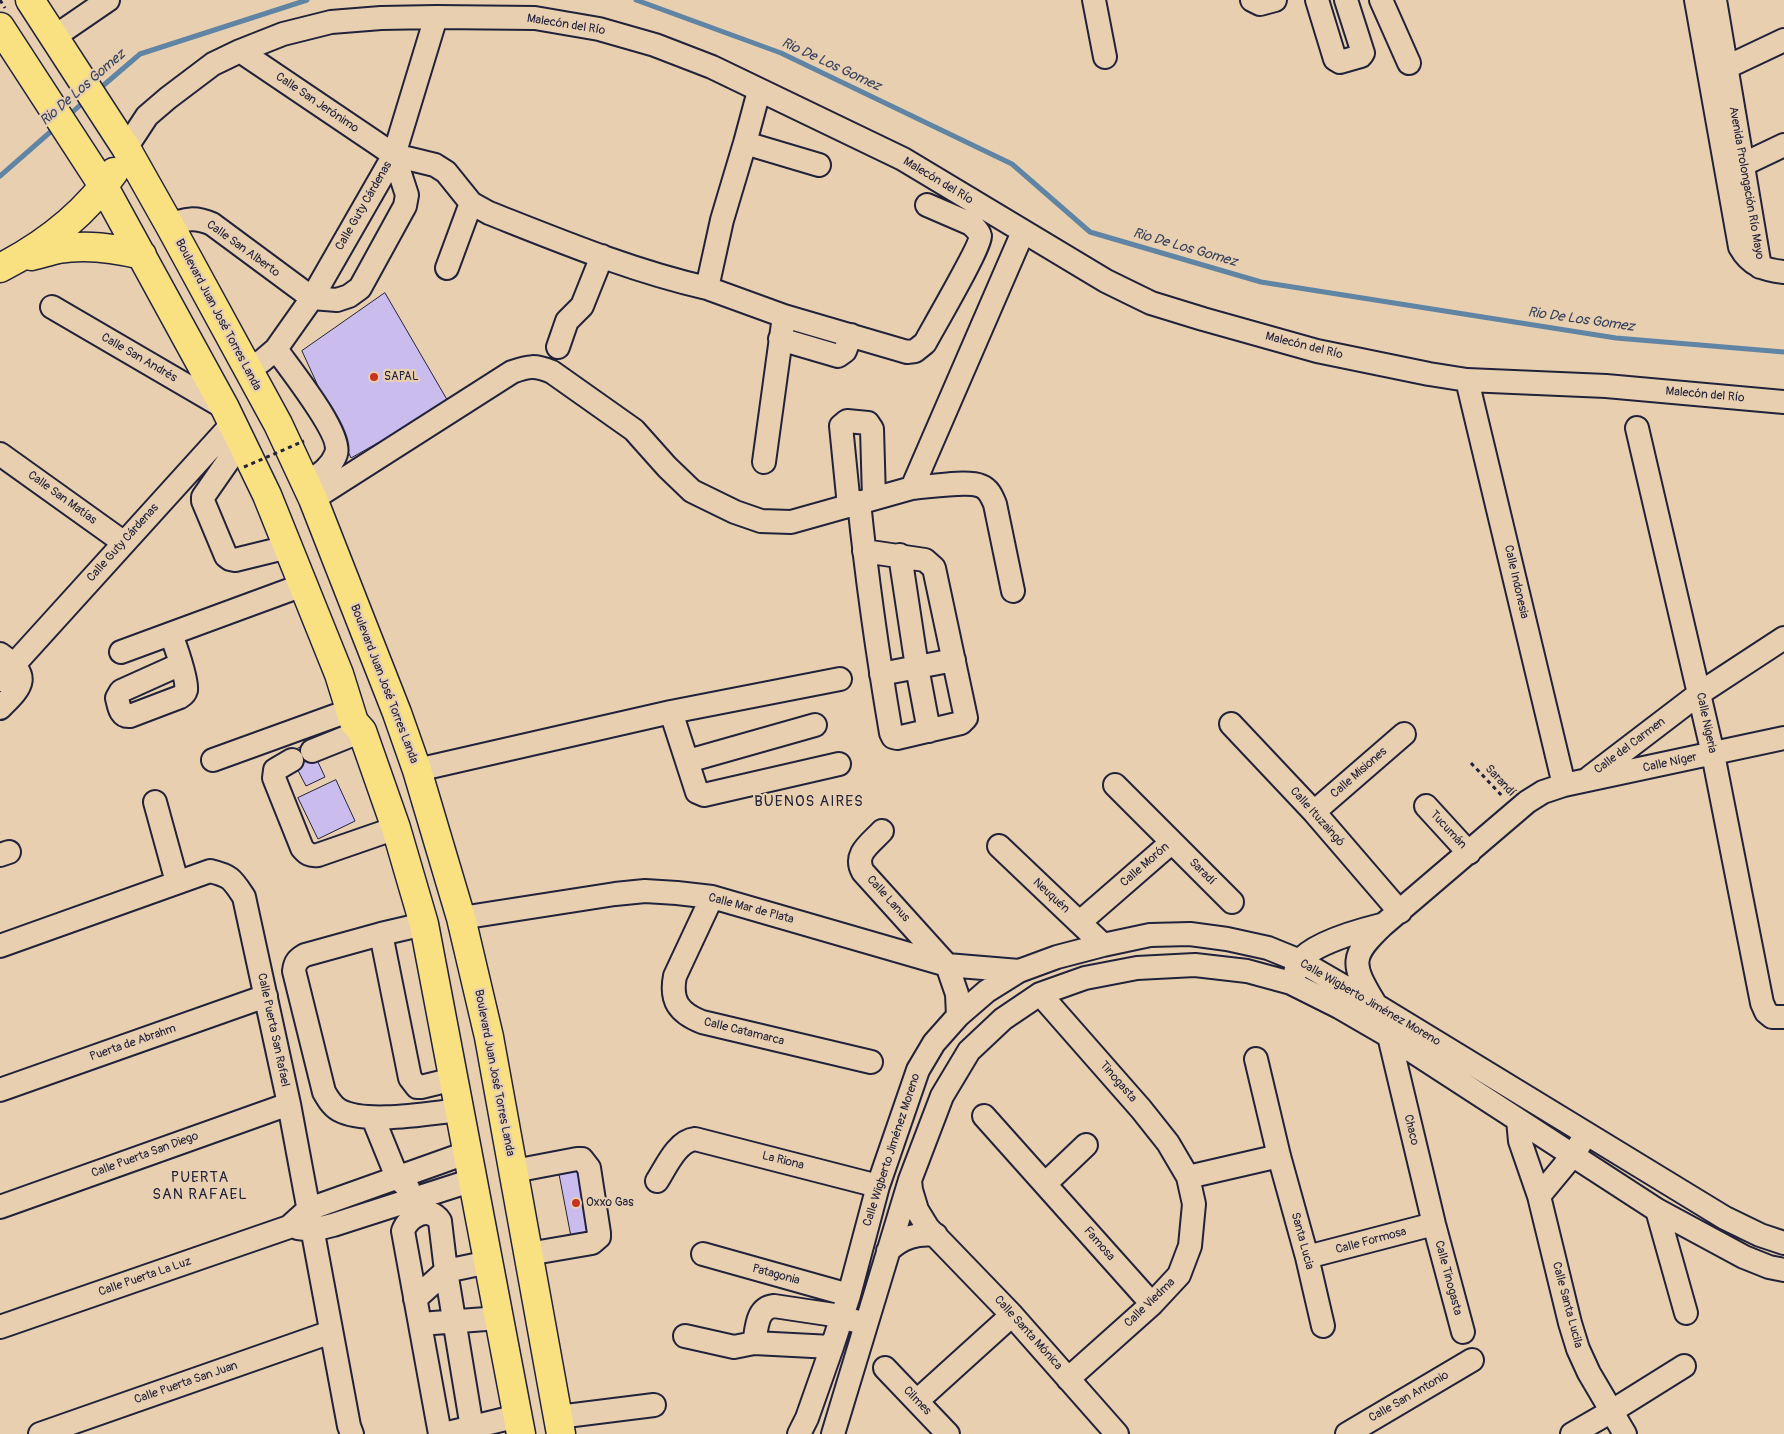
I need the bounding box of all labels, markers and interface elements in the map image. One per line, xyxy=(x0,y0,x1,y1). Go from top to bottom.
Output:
street label: Malecón del Río xyxy=(526,12,606,38)
water label: Rio De Los Gomez xyxy=(779,35,883,95)
water label: Rio De Los Gomez xyxy=(37,46,129,130)
street label: Calle San Jerónimo xyxy=(273,70,361,136)
street label: Avenida Prolongación Río Mayo xyxy=(1725,105,1767,261)
street label: Malecón del Río xyxy=(900,154,976,208)
street label: Calle Guty Cárdenas xyxy=(333,159,395,253)
street label: Calle San Alberto xyxy=(204,218,282,280)
water label: Rio De Los Gomez xyxy=(1131,225,1239,271)
street label: Boulevard Juan José Torres Landa xyxy=(172,237,264,393)
water label: Rio De Los Gomez xyxy=(1527,304,1635,336)
street label: Malecón del Río xyxy=(1264,329,1344,363)
street label: Calle San Andrés xyxy=(98,330,180,386)
place label: SAPAL xyxy=(384,370,419,384)
marker: SAPAL xyxy=(368,371,380,383)
street label: Malecón del Río xyxy=(1665,384,1745,406)
street label: Calle San Matías xyxy=(25,468,99,528)
street label: Calle Guty Cárdenas xyxy=(84,501,162,585)
street label: Calle Indonesia xyxy=(1501,544,1531,620)
street label: Boulevard Juan José Torres Landa xyxy=(347,602,421,766)
street label: Calle Nigeria xyxy=(1693,691,1719,755)
street label: Calle del Carmen xyxy=(1592,715,1668,777)
street label: Calle Misiones xyxy=(1328,745,1390,801)
street label: Calle Níger xyxy=(1642,750,1698,776)
street label: Sarandí xyxy=(1482,762,1518,800)
street label: Calle Ituzaingó xyxy=(1287,784,1347,850)
district label: BUENOS AIRES xyxy=(753,793,865,811)
street label: Tucumán xyxy=(1427,808,1469,852)
street label: Calle Morón xyxy=(1118,840,1172,890)
street label: Saradí xyxy=(1186,856,1218,888)
street label: Calle Lanus xyxy=(863,873,913,925)
street label: Neuquén xyxy=(1030,875,1072,917)
street label: Calle Mar de Plata xyxy=(707,891,795,927)
street label: Calle Wigberto Jiménez Moreno xyxy=(1297,957,1443,1049)
street label: Calle Puerta San Rafael xyxy=(254,972,292,1088)
street label: Boulevard Juan José Torres Landa xyxy=(471,988,517,1158)
street label: Calle Catamarca xyxy=(702,1015,786,1049)
street label: Puerta de Abrahm xyxy=(88,1022,178,1064)
street label: Tinogasta xyxy=(1096,1059,1140,1105)
street label: Calle Wigberto Jiménez Moreno xyxy=(860,1072,924,1228)
street label: Chaco xyxy=(1400,1113,1422,1147)
street label: Calle Puerta San Diego xyxy=(90,1129,200,1181)
street label: La Riona xyxy=(761,1149,805,1173)
district label: PUERTA SAN RAFAEL xyxy=(151,1169,249,1204)
place label: Oxxo Gas xyxy=(586,1196,634,1210)
marker: Oxxo Gas xyxy=(570,1197,582,1209)
street label: Santa Lucia xyxy=(1287,1211,1317,1271)
street label: Famosa xyxy=(1080,1224,1118,1264)
street label: Calle Formosa xyxy=(1334,1225,1408,1257)
street label: Calle Tinogasta xyxy=(1431,1239,1465,1317)
street label: Calle Puerta La Luz xyxy=(97,1254,193,1300)
street label: Calle Santa Lucila xyxy=(1549,1260,1585,1350)
street label: Patagonia xyxy=(751,1262,801,1288)
street label: Calle Viedma xyxy=(1122,1275,1178,1331)
street label: Calle Santa Mónica xyxy=(991,1293,1065,1373)
street label: Calle Puerta San Juan xyxy=(132,1359,240,1407)
street label: Calle San Antonio xyxy=(1367,1368,1451,1426)
street label: Cilmes xyxy=(900,1384,934,1418)

